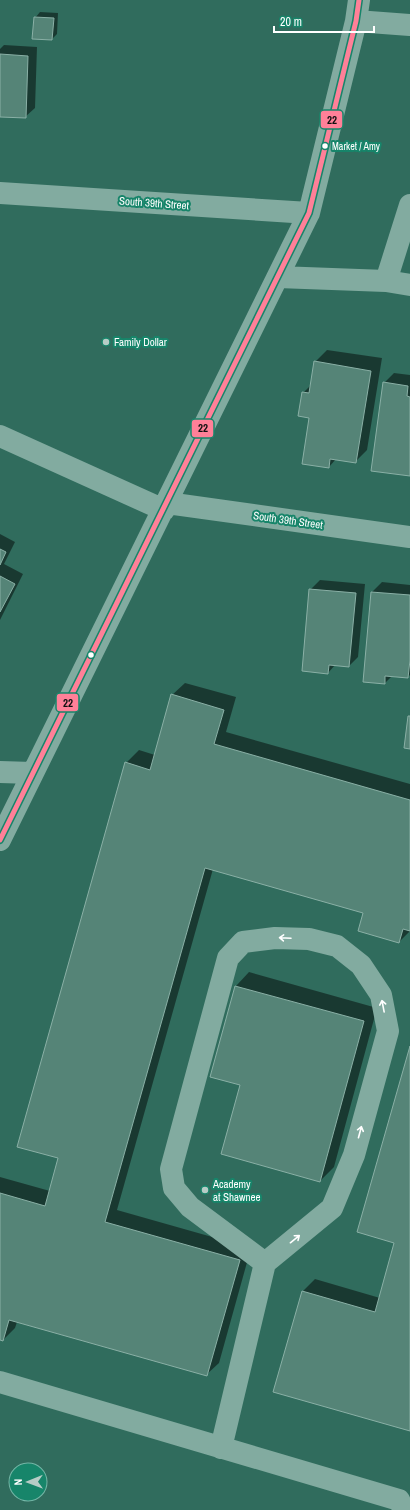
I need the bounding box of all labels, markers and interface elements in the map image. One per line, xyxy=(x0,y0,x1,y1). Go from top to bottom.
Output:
scale bar xyxy=(274,8,374,34)
text: 20 m xyxy=(280,14,302,30)
line badge: 22 xyxy=(320,110,343,129)
text: 22 xyxy=(327,113,337,127)
place label: Market / Amy xyxy=(332,140,381,153)
marker: Market / Amy xyxy=(320,141,330,151)
street label: South 39th Street xyxy=(118,194,190,212)
place label: Family Dollar xyxy=(114,335,167,349)
marker: Family Dollar xyxy=(101,337,111,347)
line badge: 22 xyxy=(191,419,214,438)
text: 22 xyxy=(198,421,208,435)
street label: South 39th Street xyxy=(252,508,324,532)
unlabelled marker xyxy=(86,650,96,660)
line badge: 22 xyxy=(56,693,79,712)
text: 22 xyxy=(63,696,73,710)
one-way arrow xyxy=(279,934,292,942)
one-way arrow xyxy=(379,1000,387,1013)
one-way arrow xyxy=(357,1125,364,1138)
place label: Academy at Shawnee xyxy=(212,1177,261,1204)
marker: Academy at Shawnee xyxy=(200,1185,210,1195)
one-way arrow xyxy=(289,1234,300,1243)
north arrow xyxy=(8,1462,48,1502)
text: N xyxy=(11,1479,25,1486)

